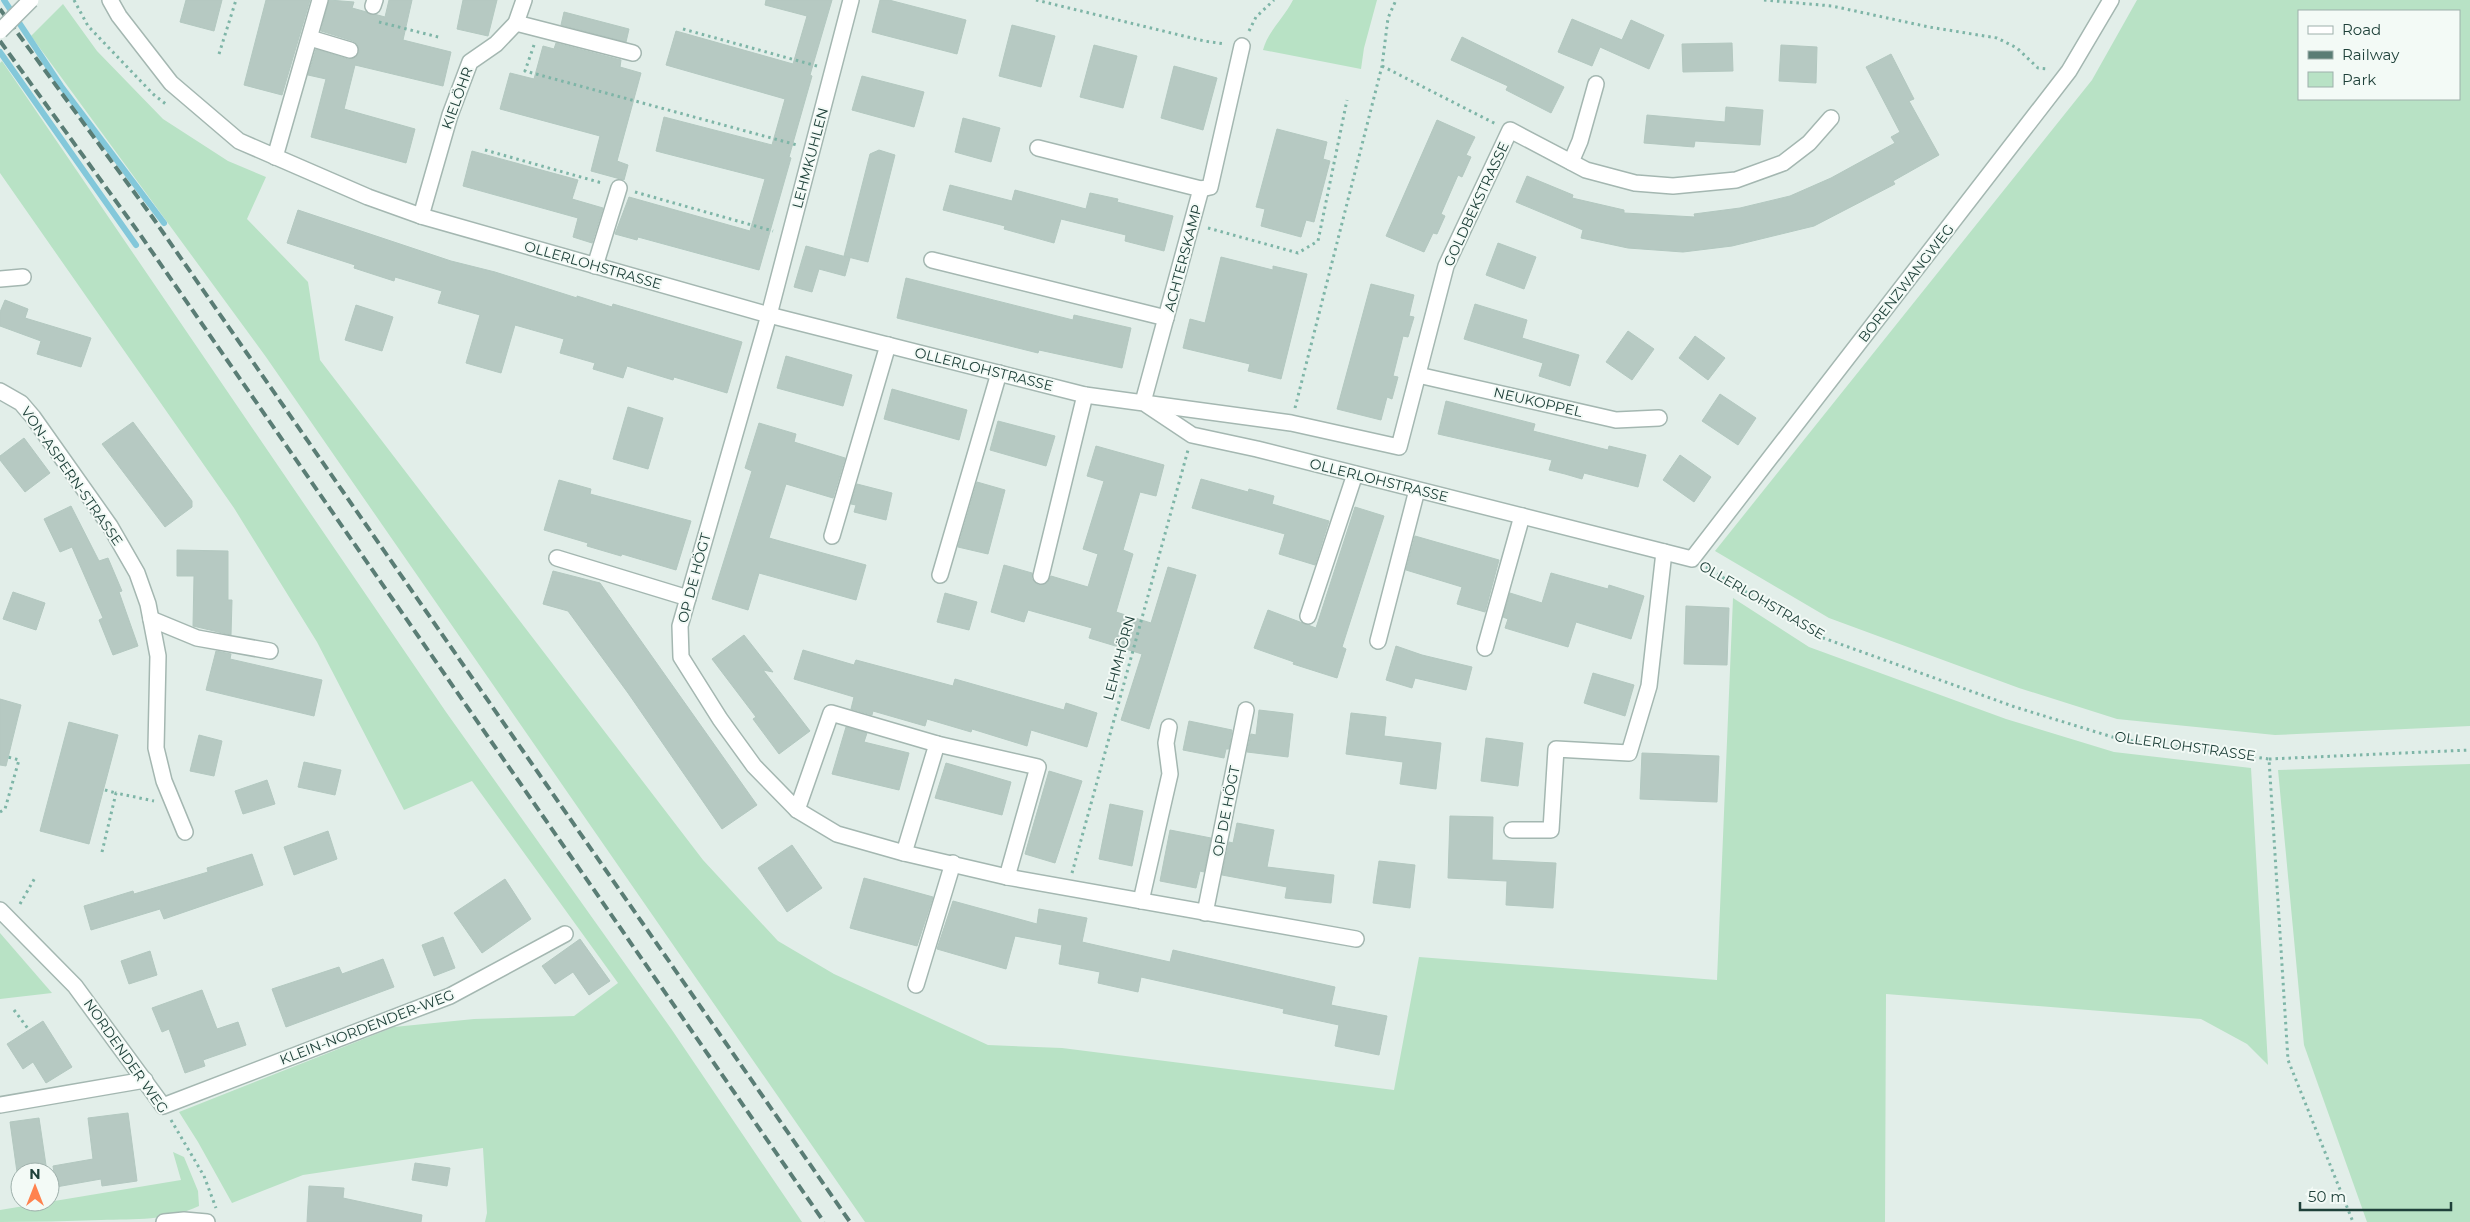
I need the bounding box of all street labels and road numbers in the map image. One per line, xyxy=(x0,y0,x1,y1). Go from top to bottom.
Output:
street label: KIELÖHR xyxy=(437,64,477,132)
street label: LEHMKUHLEN xyxy=(788,106,832,210)
street label: GOLDBEKSTRASSE xyxy=(1439,139,1513,269)
street label: ACHTERSKAMP xyxy=(1160,202,1206,314)
street label: BORENZWANGWEG xyxy=(1854,220,1958,346)
street label: OLLERLOHSTRASSE xyxy=(522,237,664,293)
street label: OLLERLOHSTRASSE xyxy=(913,343,1055,395)
street label: NEUKOPPEL xyxy=(1492,383,1585,421)
street label: VON-ASPERN-STRASSE xyxy=(17,403,127,549)
street label: OLLERLOHSTRASSE xyxy=(1308,454,1450,506)
street label: OP DE HÖGT xyxy=(673,531,715,625)
street label: OLLERLOHSTRASSE xyxy=(1696,557,1828,643)
street label: LEHMHÖRN xyxy=(1099,614,1139,702)
street label: OLLERLOHSTRASSE xyxy=(2113,727,2257,765)
street label: OP DE HÖGT xyxy=(1208,764,1244,858)
street label: KLEIN-NORDENDER-WEG xyxy=(277,985,457,1069)
street label: NORDENDER WEG xyxy=(80,995,172,1117)

